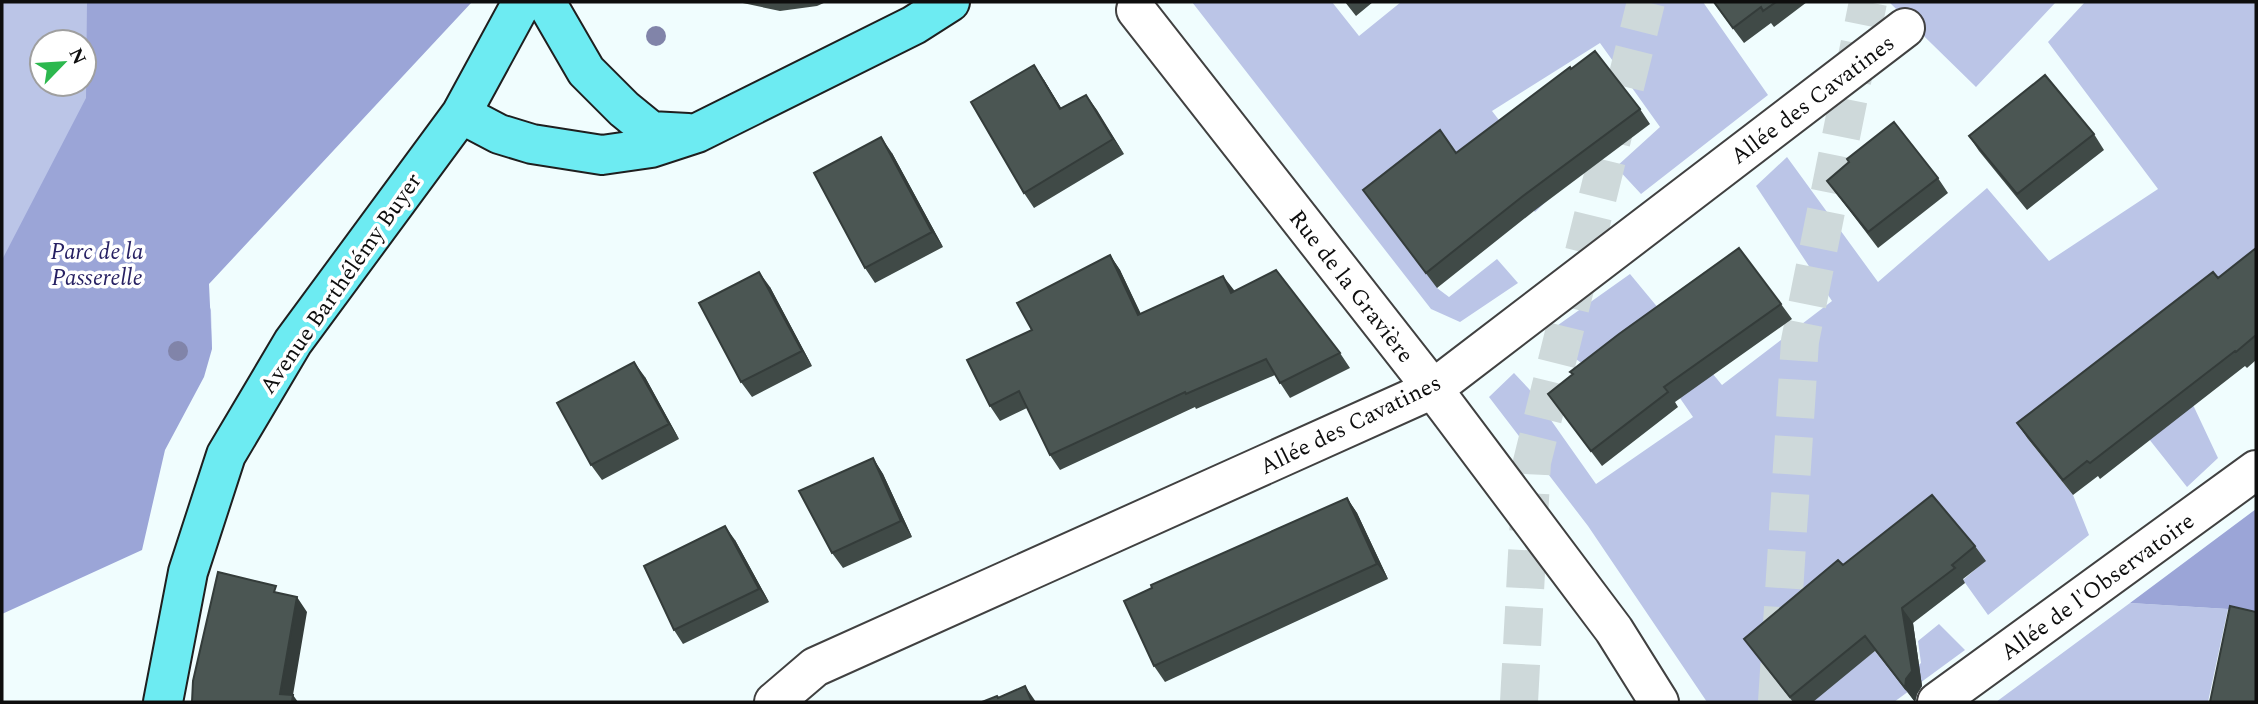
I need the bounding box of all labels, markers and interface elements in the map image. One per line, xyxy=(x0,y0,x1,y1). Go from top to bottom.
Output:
street label: Allée des Cavatines xyxy=(1723,27,1903,174)
north arrow xyxy=(28,28,98,98)
text: N xyxy=(61,43,93,70)
street label: Avenue Barthélémy Buyer xyxy=(251,166,431,402)
street label: Rue de la Gravière xyxy=(1280,203,1422,371)
park label: Parc de la Passerelle xyxy=(51,235,144,296)
street label: Allée des Cavatines xyxy=(1254,366,1447,485)
street label: Allée de l'Observatoire xyxy=(1993,505,2202,670)

